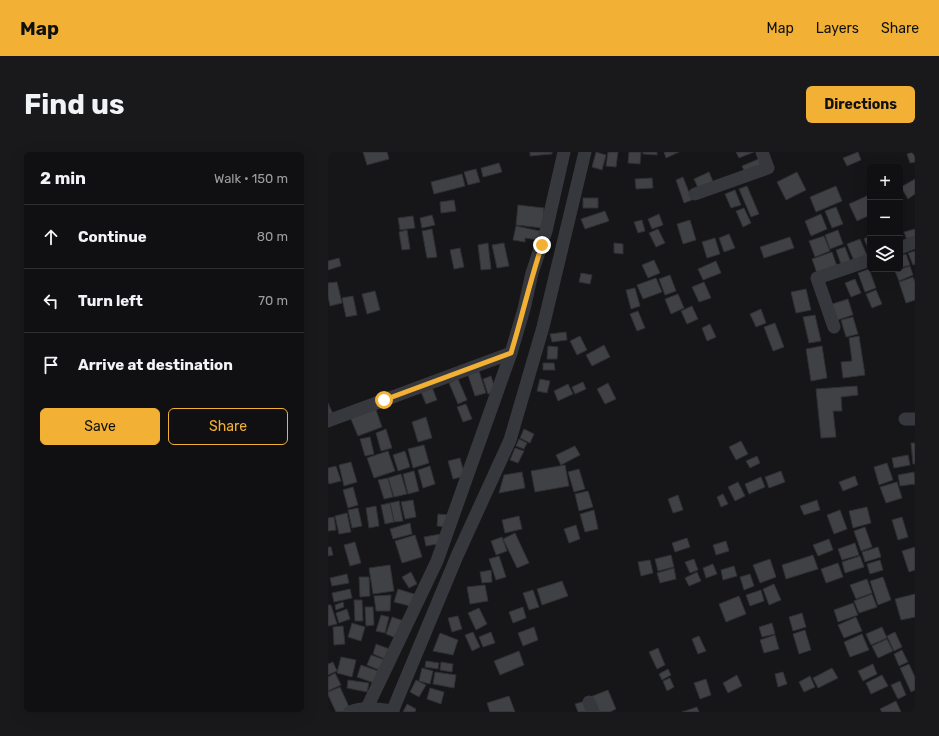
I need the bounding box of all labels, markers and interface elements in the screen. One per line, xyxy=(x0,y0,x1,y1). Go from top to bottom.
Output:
text: Map xyxy=(20,17,59,40)
text: Map xyxy=(767,20,794,37)
text: Layers xyxy=(816,20,859,37)
text: Share xyxy=(881,20,919,37)
button: Directions xyxy=(806,86,915,123)
text: Find us xyxy=(24,88,124,121)
map controls xyxy=(867,164,903,272)
button: + xyxy=(867,164,903,200)
text: 2 min xyxy=(40,168,86,188)
text: Walk · 150 m xyxy=(214,171,288,186)
button: − xyxy=(867,200,903,236)
icon: ahead xyxy=(40,226,62,248)
text: Continue xyxy=(78,228,147,246)
text: 80 m xyxy=(257,229,288,244)
route end xyxy=(533,236,551,254)
button: layers xyxy=(867,236,903,272)
icon: left xyxy=(40,290,62,312)
text: Turn left xyxy=(78,292,143,310)
text: 70 m xyxy=(258,293,288,308)
icon: arrive xyxy=(40,354,62,376)
text: Arrive at destination xyxy=(78,356,233,374)
route start xyxy=(375,391,393,409)
button: Save xyxy=(40,408,160,445)
button: Share xyxy=(168,408,288,445)

